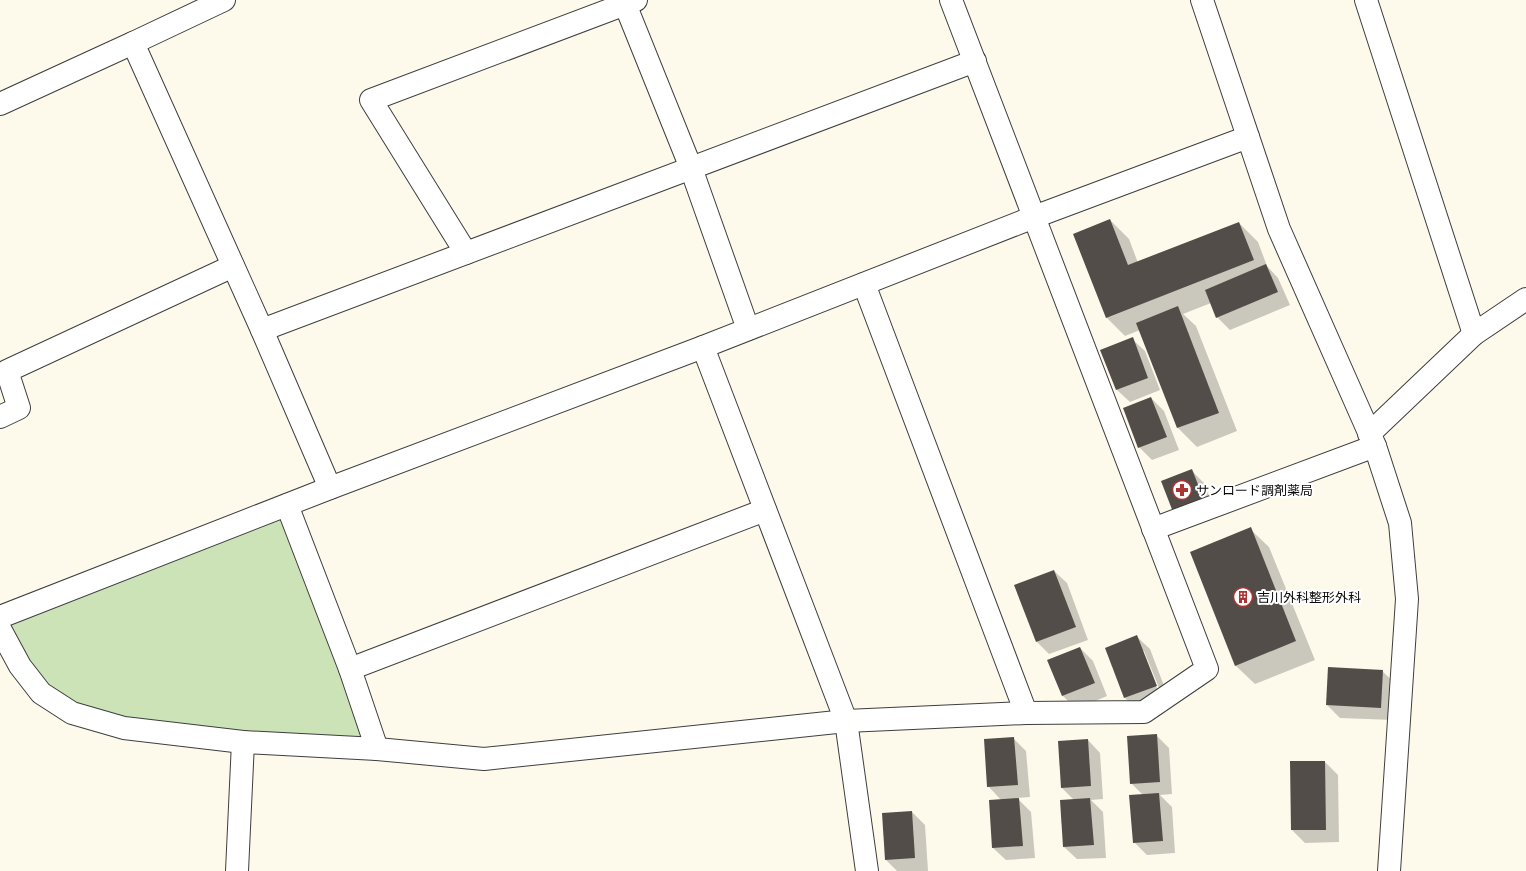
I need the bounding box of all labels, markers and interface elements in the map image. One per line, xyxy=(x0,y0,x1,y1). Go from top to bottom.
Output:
pharmacy icon: サンロード調剤薬局 xyxy=(1171,479,1193,501)
place label: サンロード調剤薬局 xyxy=(1196,483,1313,498)
building icon: 吉川外科整形外科 xyxy=(1232,586,1254,608)
place label: 吉川外科整形外科 xyxy=(1257,590,1361,605)

